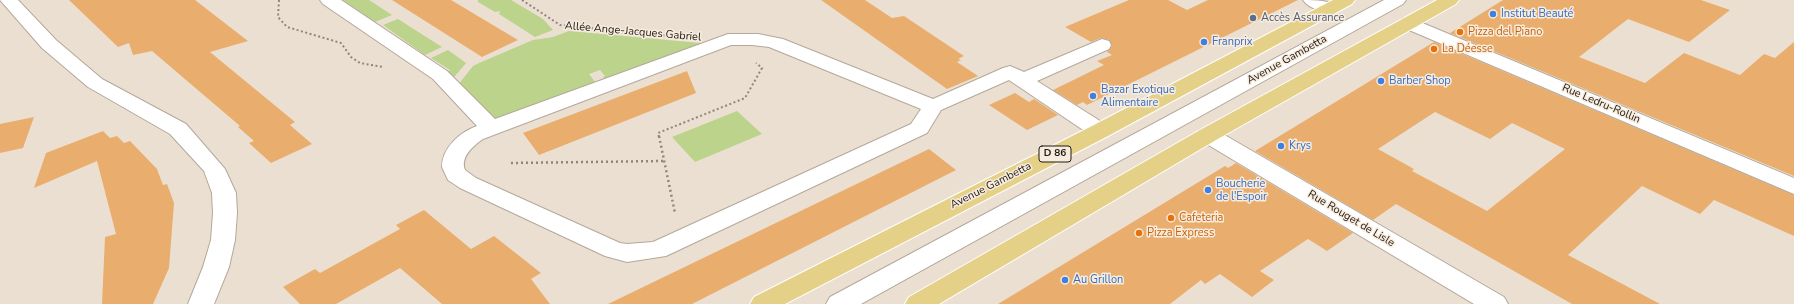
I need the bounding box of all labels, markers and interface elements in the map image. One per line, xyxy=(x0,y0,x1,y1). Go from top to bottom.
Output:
place label: Institut Beauté xyxy=(1501,7,1573,21)
marker: Institut Beauté xyxy=(1488,9,1498,19)
place label: Accès Assurance xyxy=(1261,11,1344,25)
marker: Accès Assurance xyxy=(1248,13,1258,23)
street label: Allée Ange-Jacques Gabriel xyxy=(564,19,702,45)
place label: Pizza del Piano xyxy=(1468,25,1542,39)
marker: Pizza del Piano xyxy=(1455,27,1465,37)
street label: Avenue Gambetta xyxy=(1245,33,1329,87)
place label: Franprix xyxy=(1212,35,1253,49)
marker: Franprix xyxy=(1199,37,1209,47)
place label: La Déesse xyxy=(1442,42,1493,56)
marker: La Déesse xyxy=(1429,44,1439,54)
place label: Barber Shop xyxy=(1389,74,1451,88)
marker: Barber Shop xyxy=(1376,76,1386,86)
street label: Rue Ledru-Rollin xyxy=(1560,82,1642,126)
place label: Bazar Exotique Alimentaire xyxy=(1101,83,1175,109)
marker: Bazar Exotique Alimentaire xyxy=(1088,91,1098,101)
place label: Krys xyxy=(1289,139,1311,153)
marker: Krys xyxy=(1276,141,1286,151)
road number: D 86 xyxy=(1039,146,1071,162)
street label: Avenue Gambetta xyxy=(948,160,1034,212)
place label: Boucherie de l'Espoir xyxy=(1216,177,1267,203)
marker: Boucherie de l'Espoir xyxy=(1203,185,1213,195)
street label: Rue Rouget de Lisle xyxy=(1305,188,1397,250)
place label: Cafeteria xyxy=(1179,211,1223,225)
marker: Cafeteria xyxy=(1166,213,1176,223)
place label: Pizza Express xyxy=(1147,226,1214,240)
marker: Pizza Express xyxy=(1134,228,1144,238)
place label: Au Grillon xyxy=(1073,273,1123,287)
marker: Au Grillon xyxy=(1060,275,1070,285)

